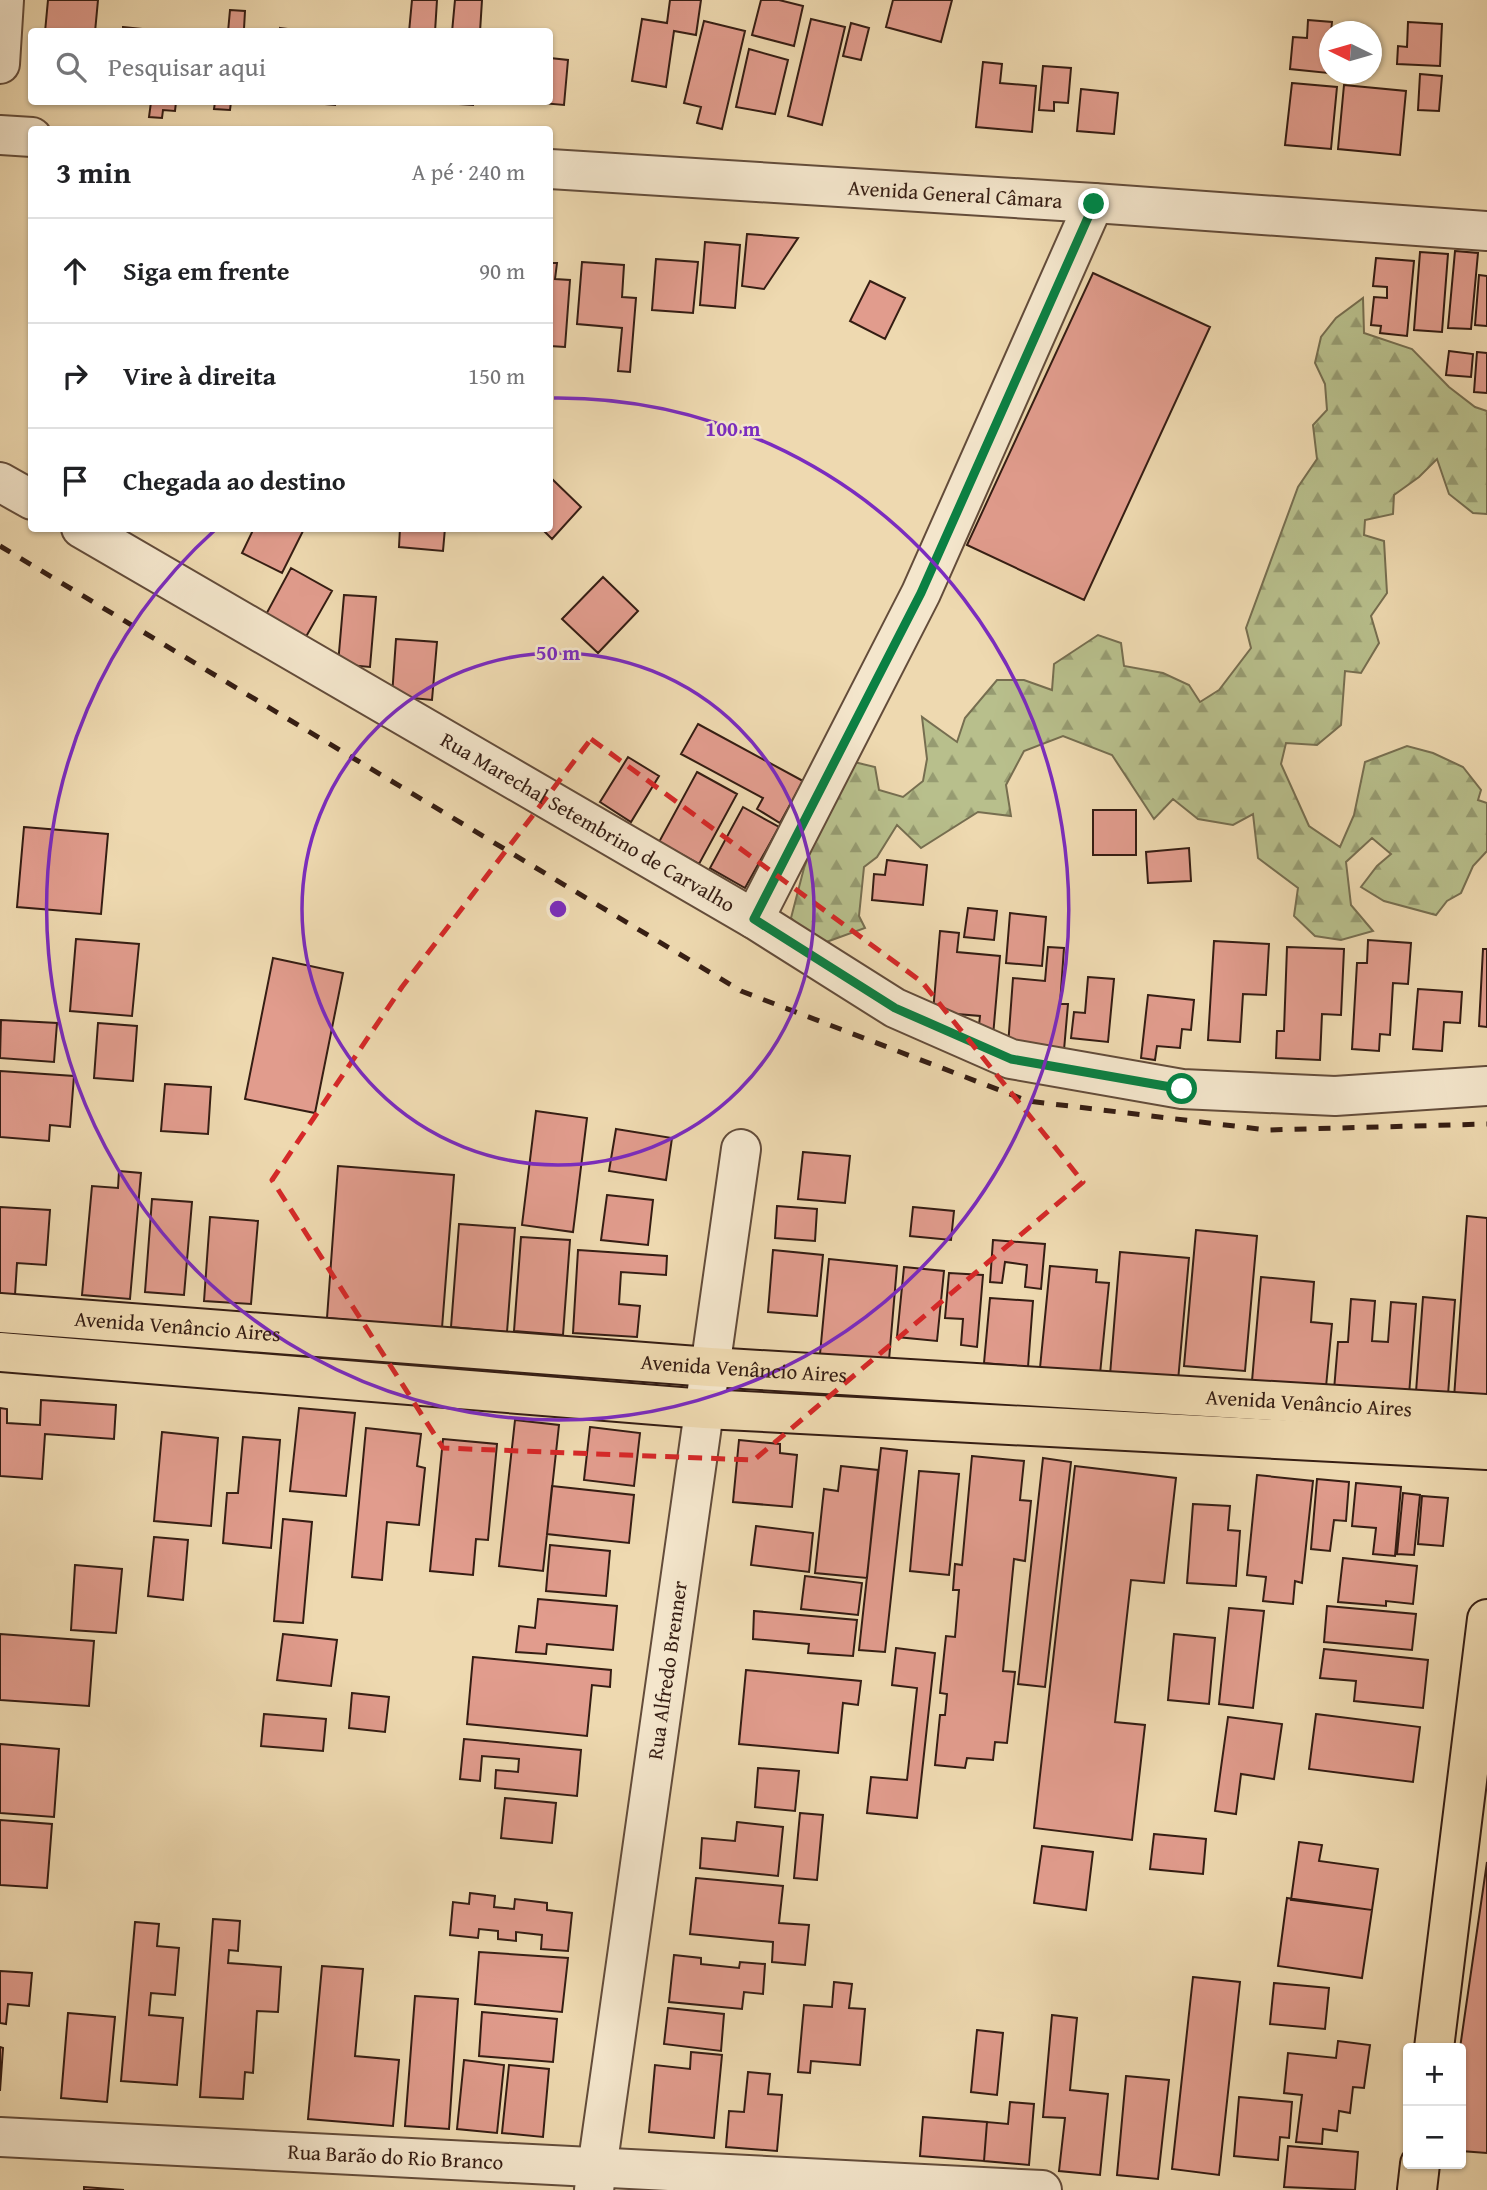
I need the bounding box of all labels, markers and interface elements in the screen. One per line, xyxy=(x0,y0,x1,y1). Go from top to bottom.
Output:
north arrow xyxy=(1319,21,1382,84)
search box xyxy=(28,28,553,105)
text: Pesquisar aqui xyxy=(108,47,266,86)
icon: search xyxy=(52,48,90,86)
text: 3 min xyxy=(56,150,131,194)
text: A pé · 240 m xyxy=(412,155,525,188)
street label: Avenida General Câmara xyxy=(847,172,1063,216)
route end xyxy=(1078,188,1109,219)
text: Siga em frente xyxy=(123,251,290,290)
icon: ahead xyxy=(56,252,94,290)
text: 90 m xyxy=(479,254,525,287)
text: Vire à direita xyxy=(123,356,276,395)
icon: right xyxy=(56,357,94,395)
text: 150 m xyxy=(468,359,525,392)
text: 100 m xyxy=(705,413,761,444)
text: Chegada ao destino xyxy=(123,461,346,500)
icon: arrive xyxy=(56,462,94,500)
text: 50 m xyxy=(536,637,580,668)
street label: Rua Marechal Setembrino de Carvalho xyxy=(435,724,741,920)
centre of rings xyxy=(546,897,570,921)
route start xyxy=(1166,1073,1197,1104)
street label: Avenida Venâncio Aires xyxy=(73,1303,282,1349)
street label: Avenida Venâncio Aires xyxy=(640,1346,848,1390)
street label: Avenida Venâncio Aires xyxy=(1205,1381,1413,1424)
street label: Rua Alfredo Brenner xyxy=(639,1578,695,1762)
map controls xyxy=(1403,2043,1466,2169)
button: + xyxy=(1403,2043,1466,2106)
button: − xyxy=(1403,2106,1466,2169)
street label: Rua Barão do Rio Branco xyxy=(287,2136,504,2178)

